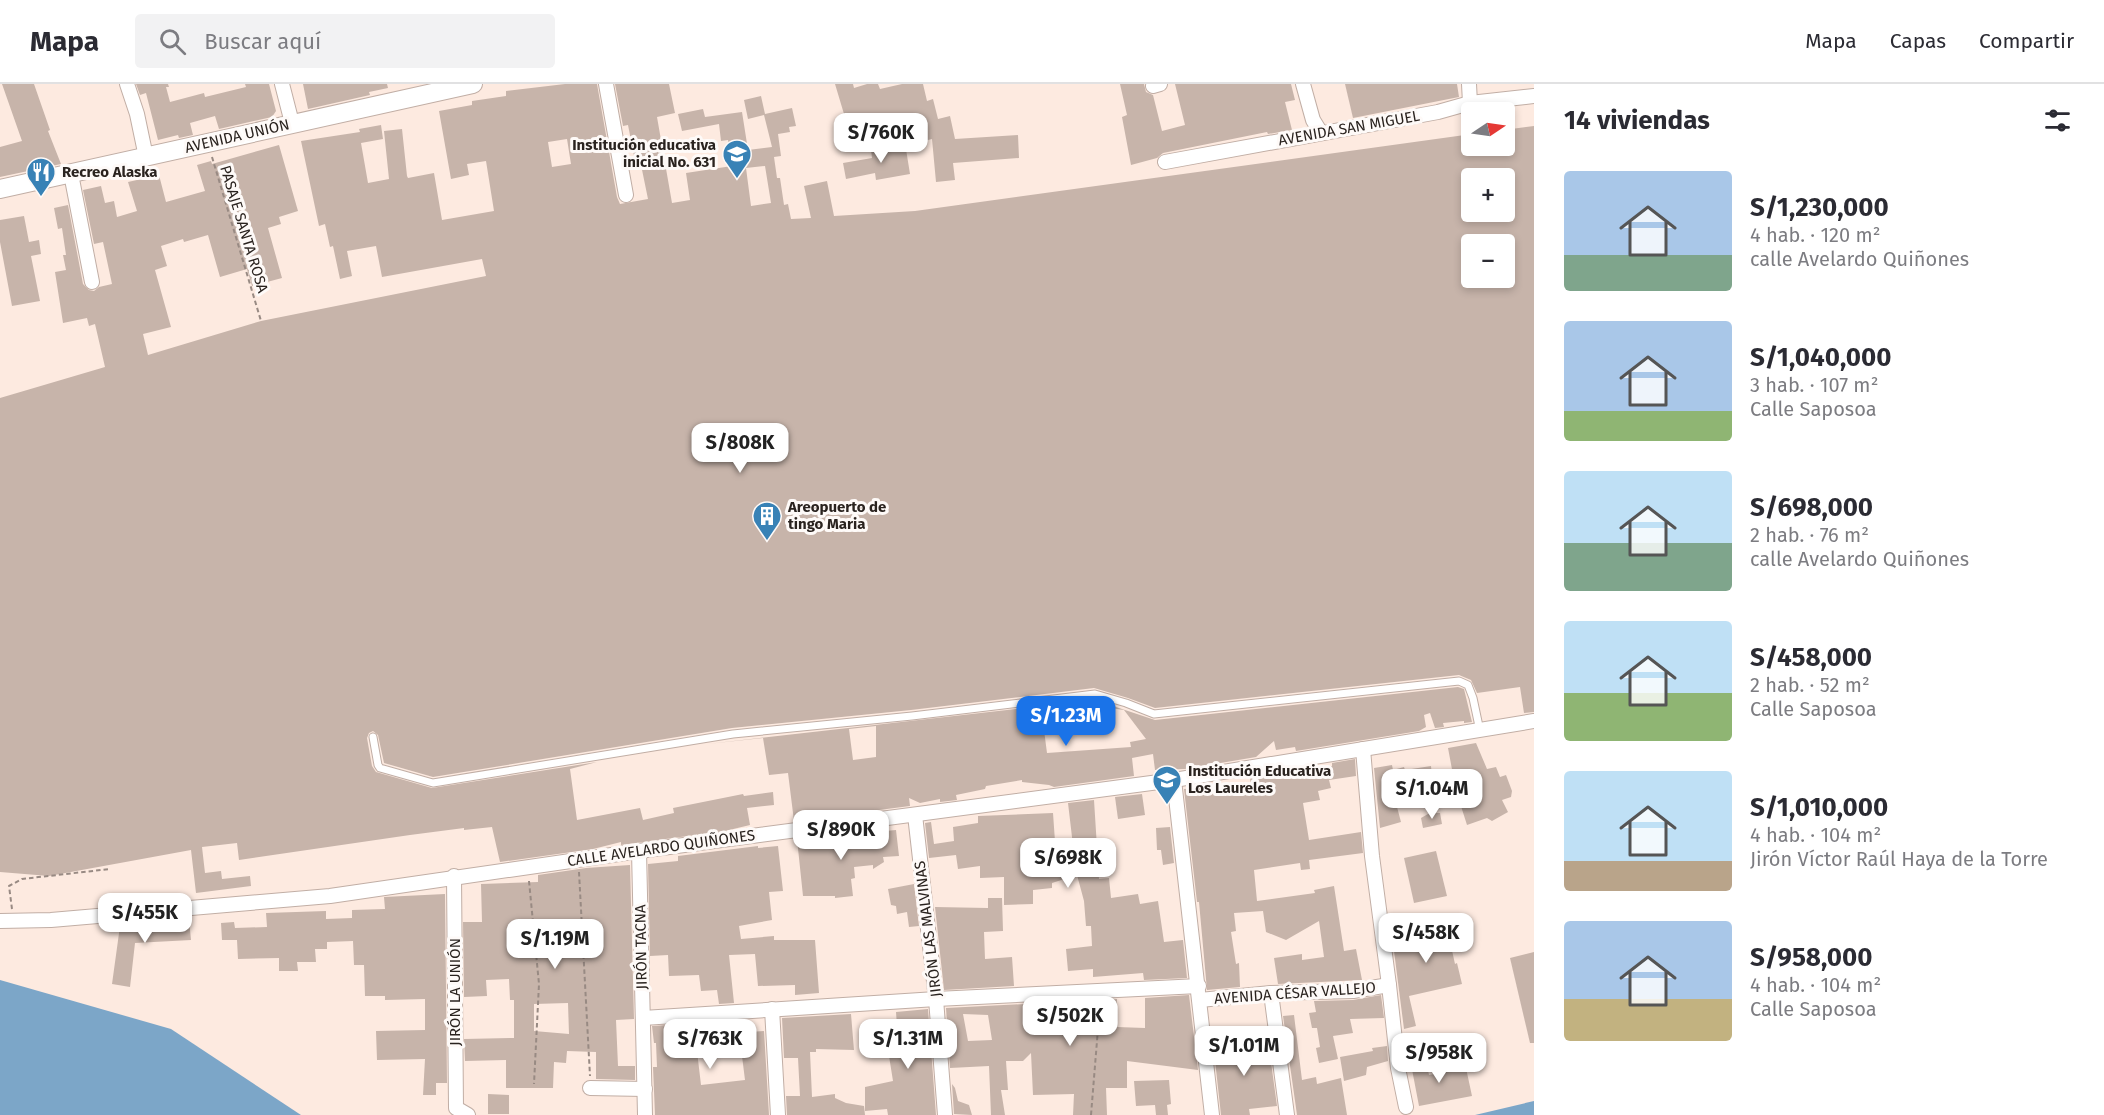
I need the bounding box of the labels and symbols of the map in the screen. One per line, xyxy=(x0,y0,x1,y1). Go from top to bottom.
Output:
north arrow xyxy=(1461,102,1515,156)
street label: AVENIDA SAN MIGUEL xyxy=(1277,107,1422,149)
pin: S/760K xyxy=(832,113,930,164)
street label: AVENIDA UNIÓN xyxy=(183,115,291,157)
place label: Institución educativa inicial No. 631 xyxy=(572,136,716,171)
school or university icon: Institución educativa inicial No. 631 xyxy=(721,138,753,180)
restaurant icon: Recreo Alaska xyxy=(25,156,57,198)
place label: Recreo Alaska xyxy=(62,163,157,181)
street label: PASAJE SANTA ROSA xyxy=(216,163,272,295)
pin: S/808K xyxy=(691,423,789,474)
place label: Areopuerto de tingo Maria xyxy=(787,498,886,533)
building icon: Areopuerto de tingo Maria xyxy=(751,500,783,542)
pin: S/1.23M xyxy=(1011,696,1121,747)
place label: Institución Educativa Los Laureles xyxy=(1188,762,1331,797)
school or university icon: Institución Educativa Los Laureles xyxy=(1151,764,1183,806)
pin: S/1.04M xyxy=(1377,769,1487,820)
pin: S/890K xyxy=(792,810,890,861)
street label: CALLE AVELARDO QUIÑONES xyxy=(566,826,756,870)
pin: S/698K xyxy=(1019,838,1117,889)
street label: JIRÓN LAS MALVINAS xyxy=(911,860,945,998)
pin: S/455K xyxy=(96,893,194,944)
street label: JIRÓN TACNA xyxy=(631,904,651,990)
pin: S/458K xyxy=(1377,913,1475,964)
pin: S/1.19M xyxy=(500,919,610,970)
street label: JIRÓN LA UNIÓN xyxy=(446,938,464,1046)
street label: AVENIDA CÉSAR VALLEJO xyxy=(1214,978,1376,1008)
pin: S/502K xyxy=(1021,996,1119,1047)
pin: S/763K xyxy=(661,1019,759,1070)
pin: S/1.31M xyxy=(853,1019,963,1070)
pin: S/1.01M xyxy=(1189,1026,1299,1077)
pin: S/958K xyxy=(1390,1033,1488,1084)

